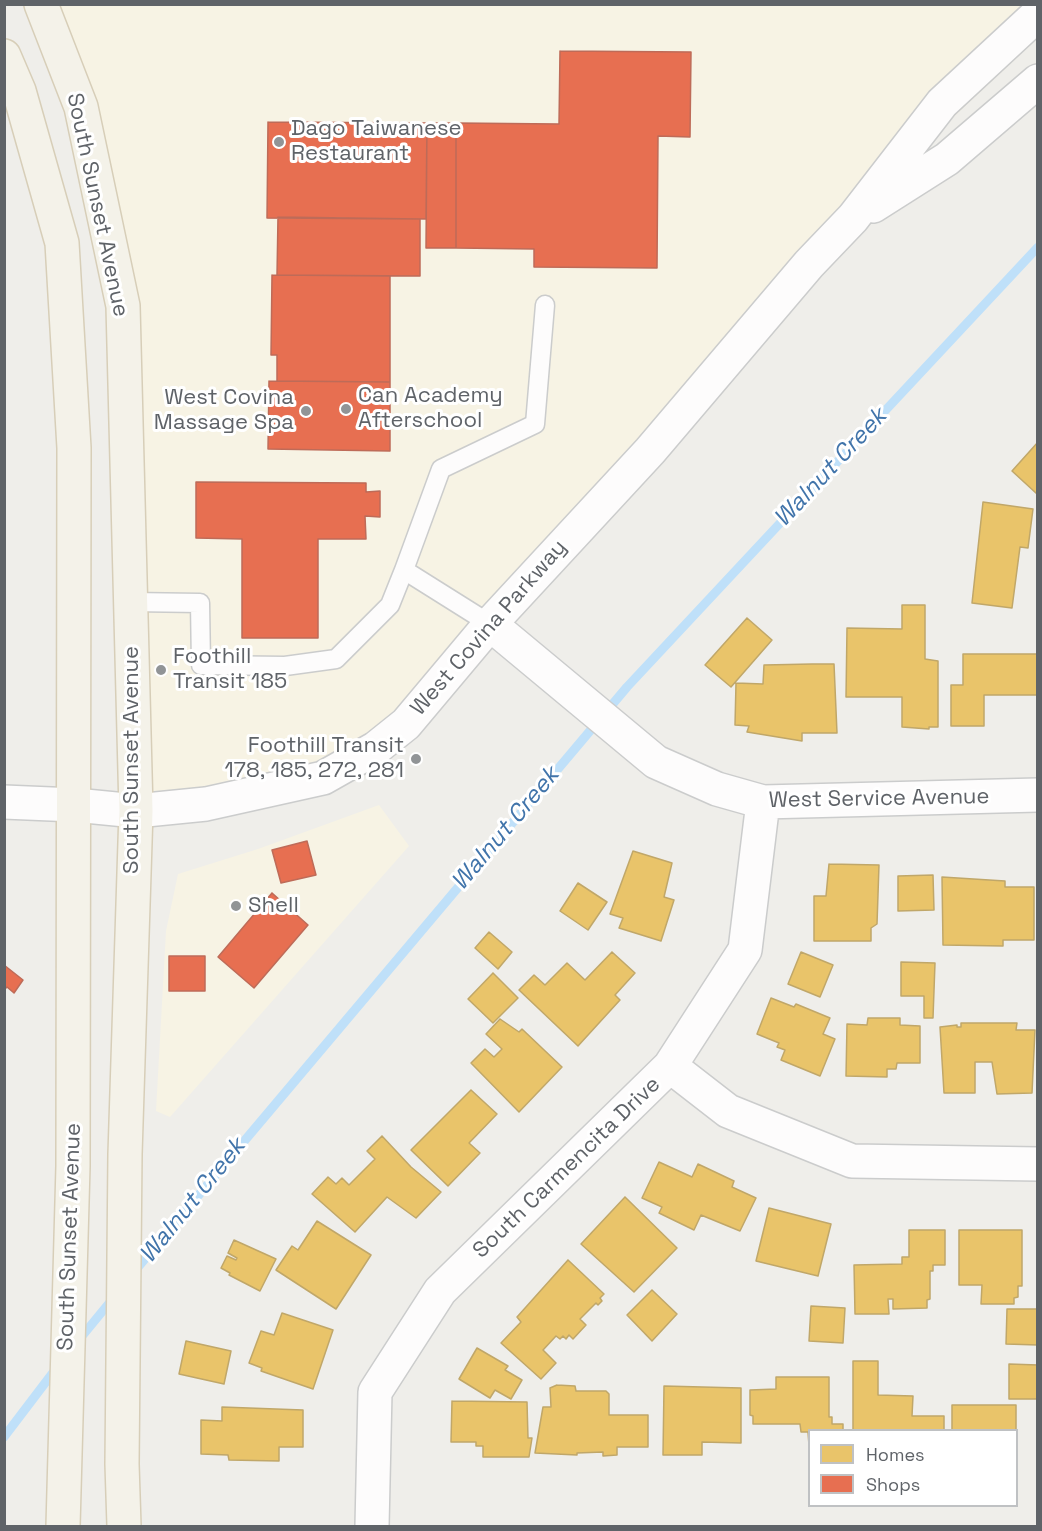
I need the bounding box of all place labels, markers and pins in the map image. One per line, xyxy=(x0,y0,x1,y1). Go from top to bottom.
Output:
place label: Dago Taiwanese Restaurant xyxy=(291,116,462,168)
marker: Dago Taiwanese Restaurant xyxy=(272,135,286,149)
place label: Can Academy Afterschool xyxy=(358,383,503,434)
place label: West Covina Massage Spa xyxy=(154,385,294,436)
marker: Can Academy Afterschool xyxy=(339,402,353,416)
marker: West Covina Massage Spa xyxy=(299,404,313,418)
place label: Foothill Transit 185 xyxy=(173,644,287,696)
marker: Foothill Transit 185 xyxy=(154,663,168,677)
place label: Foothill Transit 178, 185, 272, 281 xyxy=(224,733,404,784)
marker: Foothill Transit 178, 185, 272, 281 xyxy=(409,752,423,766)
place label: Shell xyxy=(248,893,299,919)
marker: Shell xyxy=(229,899,243,913)

